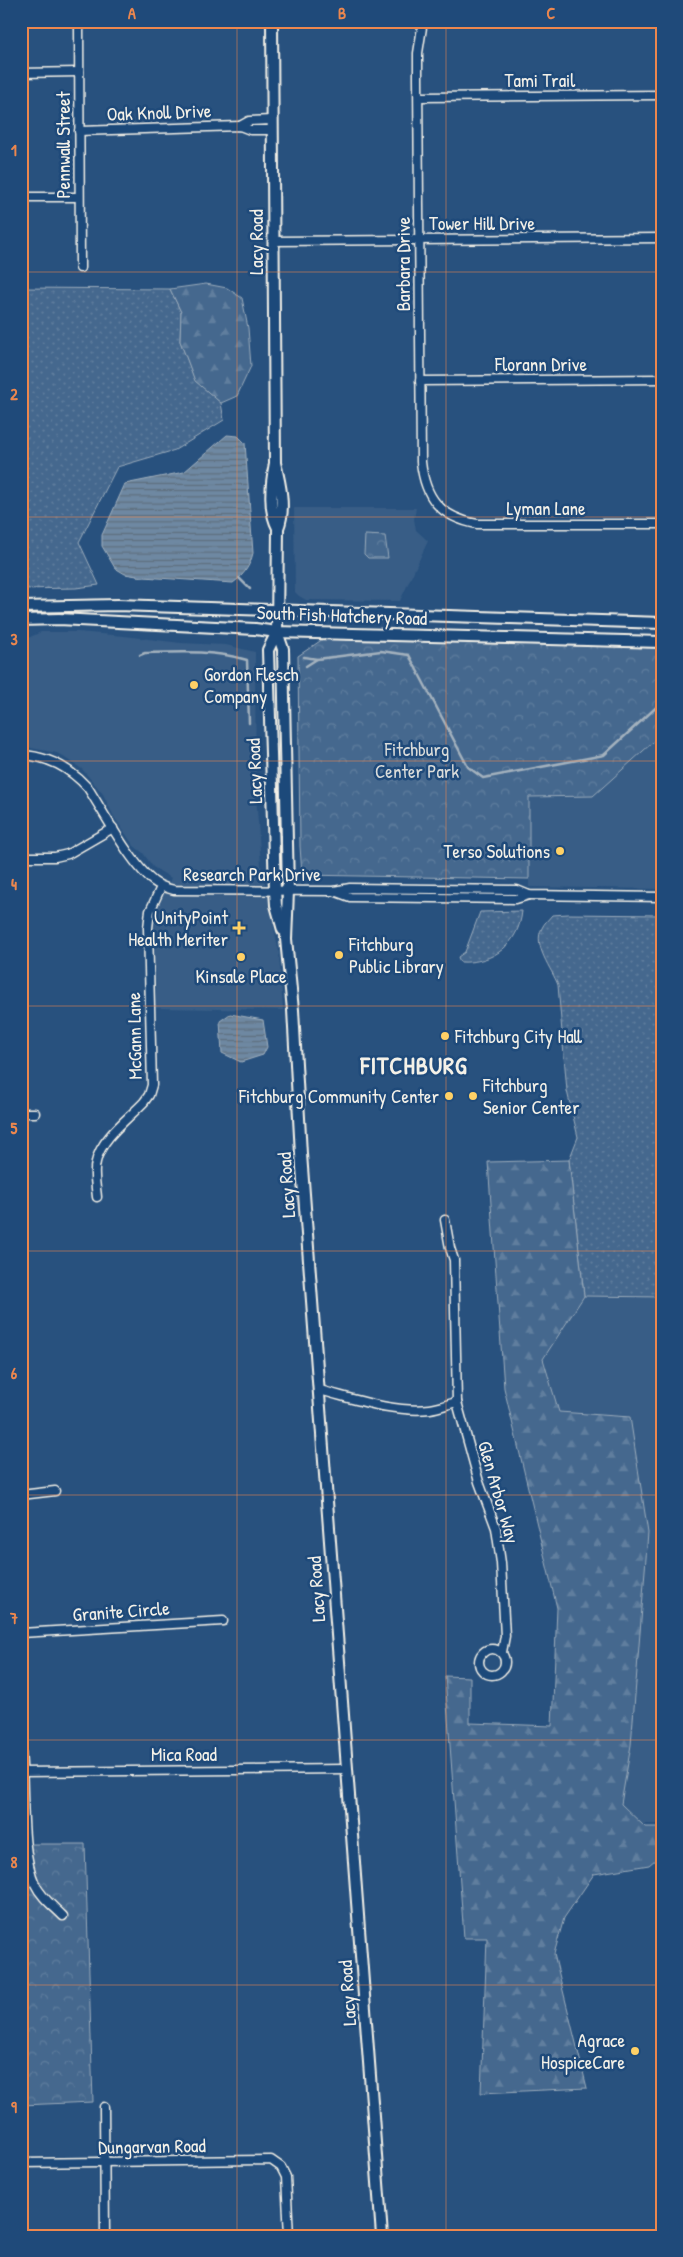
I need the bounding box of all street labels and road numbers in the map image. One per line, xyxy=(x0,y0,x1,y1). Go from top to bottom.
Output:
street label: Tami Trail xyxy=(505,67,576,93)
street label: Pennwall Street xyxy=(50,91,76,198)
street label: Oak Knoll Drive xyxy=(106,97,212,127)
street label: Lacy Road xyxy=(243,209,269,275)
street label: Tower Hill Drive xyxy=(429,210,535,236)
street label: Barbara Drive xyxy=(390,216,416,311)
street label: Florann Drive xyxy=(494,351,587,377)
street label: Lyman Lane xyxy=(506,495,586,521)
street label: South Fish Hatchery Road xyxy=(256,599,428,631)
street label: Lacy Road xyxy=(240,737,268,804)
street label: Research Park Drive xyxy=(183,861,321,887)
street label: McGann Lane xyxy=(120,992,148,1080)
street label: Lacy Road xyxy=(271,1151,301,1219)
street label: Glen Arbor Way xyxy=(472,1438,526,1546)
street label: Lacy Road xyxy=(301,1555,331,1623)
street label: Granite Circle xyxy=(72,1595,171,1627)
street label: Mica Road xyxy=(151,1741,218,1767)
street label: Lacy Road xyxy=(332,1959,362,2027)
street label: Dungarvan Road xyxy=(98,2132,207,2160)

